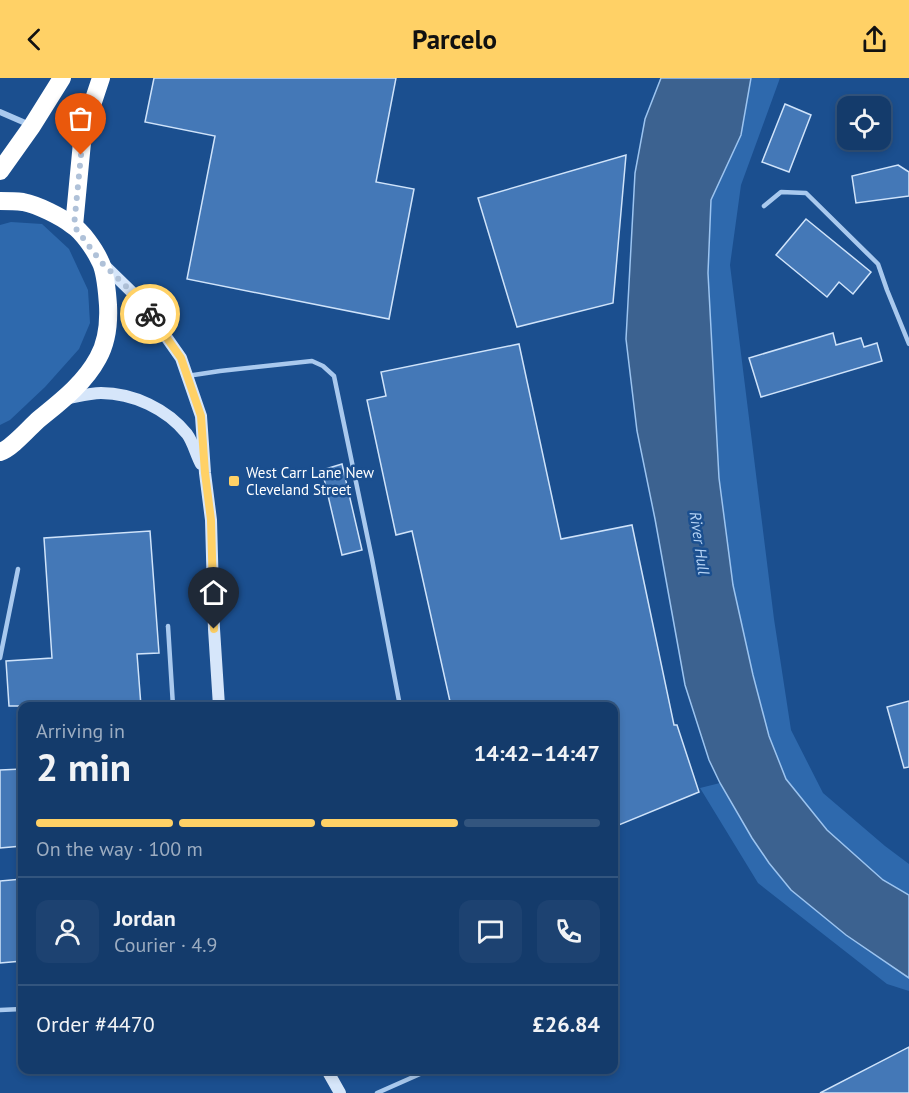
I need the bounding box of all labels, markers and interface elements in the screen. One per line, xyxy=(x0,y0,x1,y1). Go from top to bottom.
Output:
text: Parcelo xyxy=(412,22,497,56)
icon: back xyxy=(18,23,51,56)
icon: share xyxy=(858,23,891,56)
pin xyxy=(55,93,106,155)
map controls xyxy=(837,96,891,150)
button: locate xyxy=(837,96,891,150)
icon: bag xyxy=(64,102,97,135)
courier xyxy=(120,284,180,344)
icon: bike xyxy=(134,298,167,331)
place label: West Carr Lane New Cleveland Street xyxy=(246,463,374,499)
marker: West Carr Lane New Cleveland Street xyxy=(227,474,241,488)
water label: River Hull xyxy=(686,510,714,577)
pin xyxy=(188,567,239,629)
icon: home xyxy=(197,576,230,609)
text: Arriving in xyxy=(36,718,125,744)
text: 14:42–14:47 xyxy=(474,739,600,767)
text: 2 min xyxy=(36,741,131,792)
text: On the way · 100 m xyxy=(36,836,203,862)
button: person xyxy=(36,900,99,963)
button: chat xyxy=(459,900,522,963)
button: phone xyxy=(537,900,600,963)
text: Jordan xyxy=(114,904,176,932)
text: Courier · 4.9 xyxy=(114,932,217,958)
text: Order #4470 xyxy=(36,1010,155,1038)
text: £26.84 xyxy=(532,1010,600,1038)

